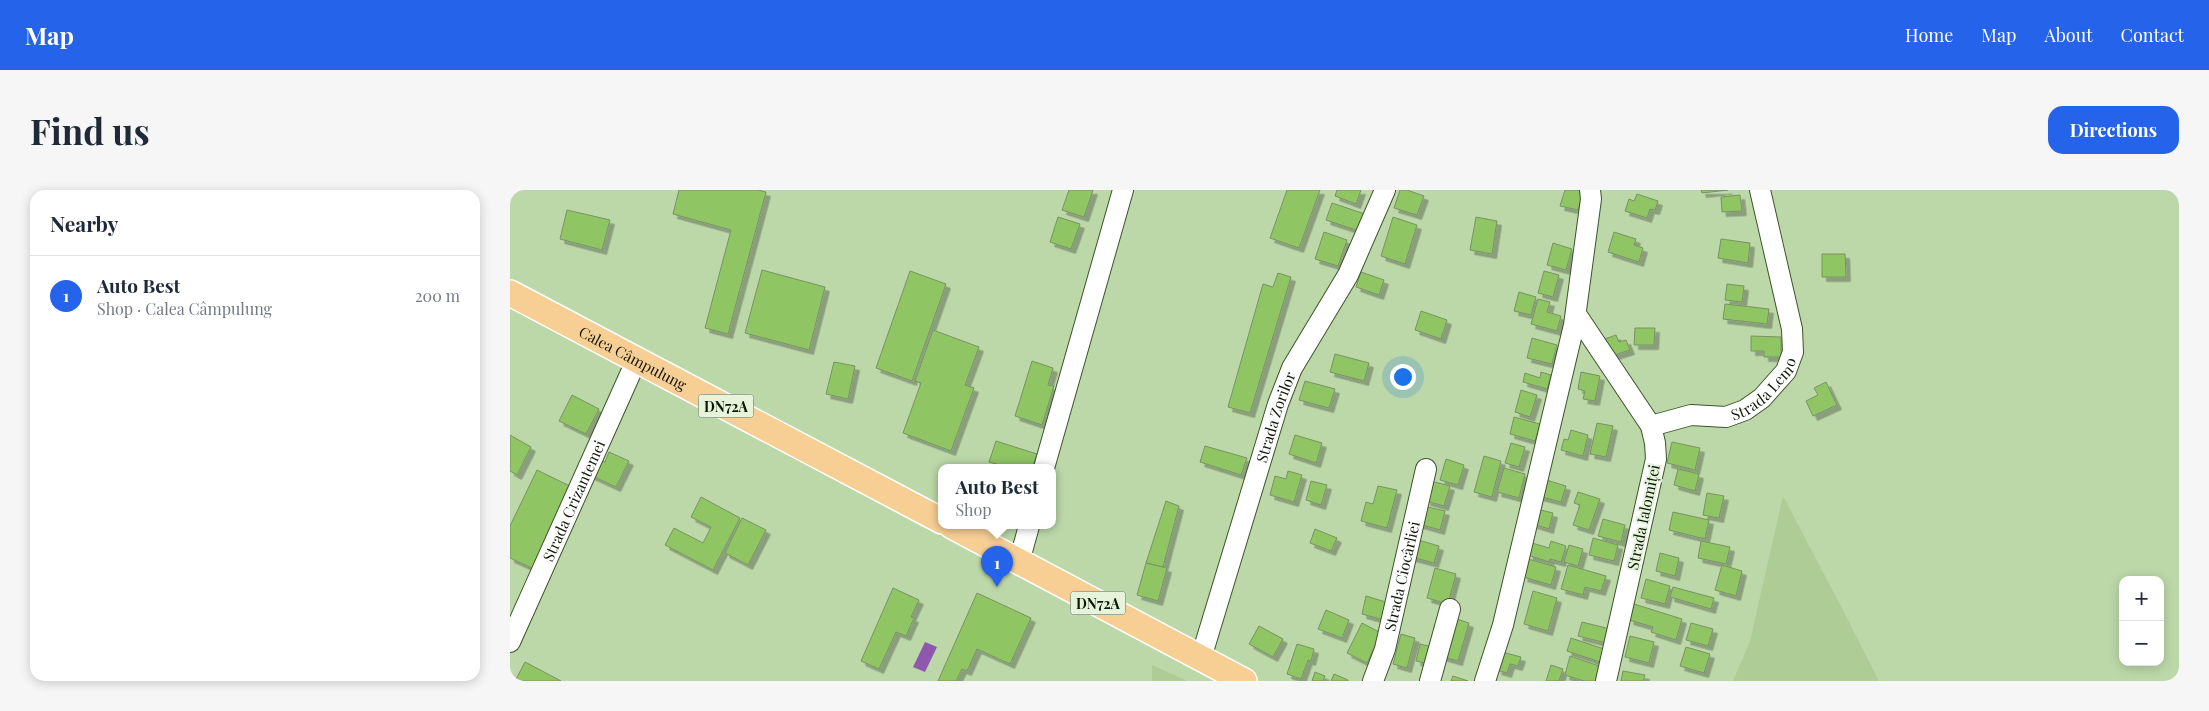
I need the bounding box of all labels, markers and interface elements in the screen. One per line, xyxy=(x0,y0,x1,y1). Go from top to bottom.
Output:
text: Map xyxy=(25,19,74,51)
text: Home xyxy=(1905,23,1953,47)
text: Map xyxy=(1981,23,2016,47)
text: About xyxy=(2044,23,2093,47)
text: Contact xyxy=(2121,23,2184,47)
button: Directions xyxy=(2048,106,2179,154)
text: Find us xyxy=(30,107,150,154)
text: Nearby xyxy=(50,209,119,237)
text: Auto Best xyxy=(97,272,180,298)
text: 1 xyxy=(63,285,69,306)
text: 200 m xyxy=(415,285,460,306)
text: Shop · Calea Câmpulung xyxy=(97,298,272,319)
street label: Calea Câmpulung xyxy=(576,321,690,395)
street label: Strada Lemo xyxy=(1728,354,1800,424)
your location xyxy=(1390,364,1416,390)
street label: Strada Zorilor xyxy=(1251,369,1300,465)
road number: DN72A xyxy=(698,395,754,418)
street label: Strada Crizantemei xyxy=(538,436,610,564)
street label: Strada Ialomiței xyxy=(1622,462,1664,571)
popup xyxy=(938,464,1056,529)
text: Auto Best xyxy=(955,473,1039,499)
text: Shop xyxy=(955,499,992,520)
street label: Strada Ciocârliei xyxy=(1379,519,1424,633)
pin: 1 xyxy=(981,546,1013,587)
map controls xyxy=(2119,576,2164,666)
button: + xyxy=(2119,576,2164,621)
road number: DN72A xyxy=(1070,592,1126,614)
button: − xyxy=(2119,621,2164,666)

